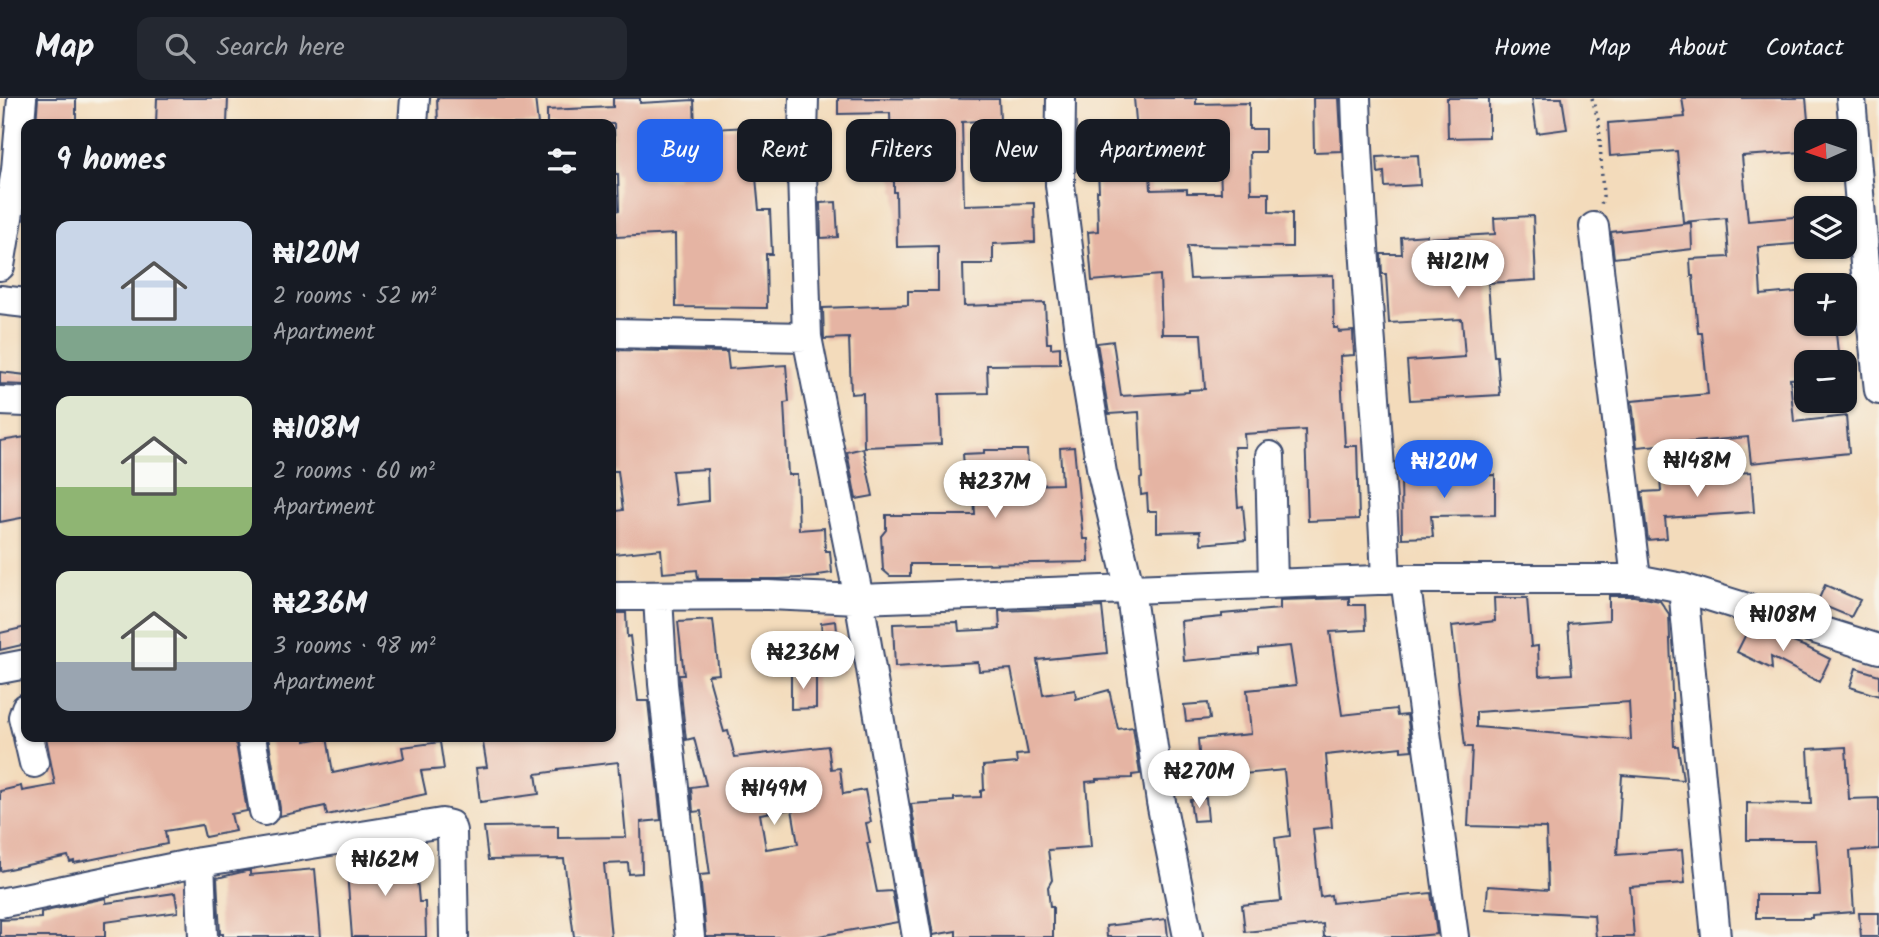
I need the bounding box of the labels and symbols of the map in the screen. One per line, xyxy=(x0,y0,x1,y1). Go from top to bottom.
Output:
north arrow xyxy=(1794,119,1857,182)
pin: ₦121M xyxy=(1409,240,1507,300)
pin: ₦120M xyxy=(1395,440,1493,500)
pin: ₦148M xyxy=(1648,440,1746,499)
pin: ₦237M xyxy=(946,460,1044,520)
pin: ₦108M xyxy=(1734,594,1832,653)
pin: ₦236M xyxy=(754,632,852,691)
pin: ₦270M xyxy=(1150,750,1248,810)
pin: ₦149M xyxy=(725,768,823,827)
pin: ₦162M xyxy=(336,838,434,898)

